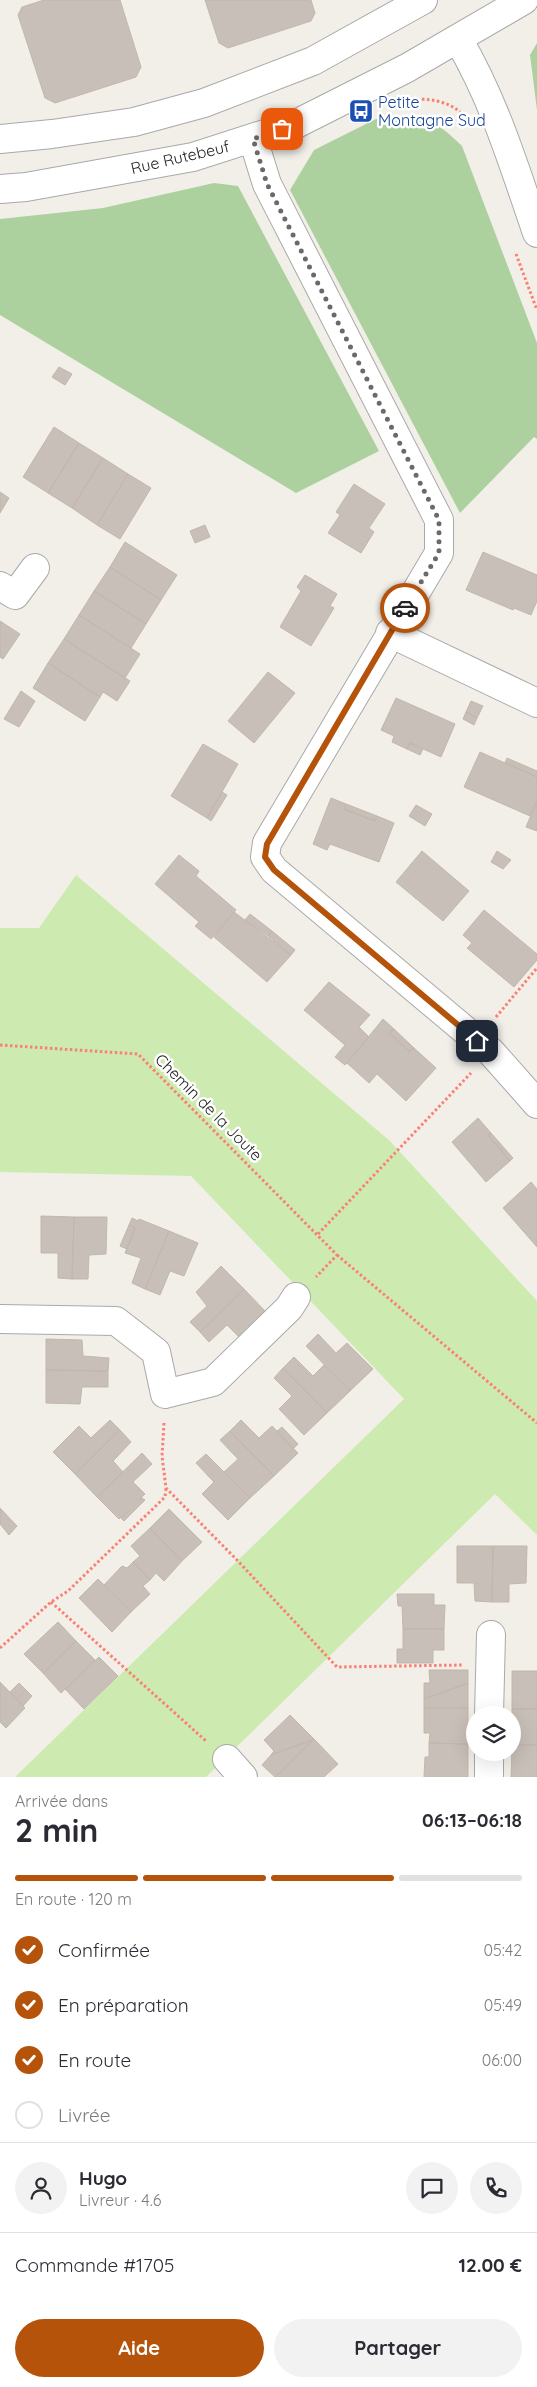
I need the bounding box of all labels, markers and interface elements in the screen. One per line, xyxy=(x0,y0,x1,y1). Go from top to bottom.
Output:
place label: Petite Montagne Sud xyxy=(378,92,486,130)
bus stop icon: Petite Montagne Sud xyxy=(348,98,374,124)
pin xyxy=(261,108,303,150)
icon: bag xyxy=(268,115,296,143)
street label: Rue Rutebeuf xyxy=(129,136,232,178)
courier xyxy=(380,583,430,633)
icon: car xyxy=(391,594,419,622)
pin xyxy=(456,1020,498,1062)
icon: home xyxy=(463,1027,491,1055)
street label: Chemin de la Joute xyxy=(151,1049,267,1165)
map controls xyxy=(466,1706,521,1761)
button: layers xyxy=(466,1706,521,1761)
text: Arrivée dans xyxy=(15,1791,108,1811)
text: 06:13–06:18 xyxy=(422,1808,522,1832)
text: 2 min xyxy=(15,1810,98,1850)
text: En route · 120 m xyxy=(15,1889,132,1909)
icon: check xyxy=(15,1936,43,1964)
text: Confirmée xyxy=(58,1938,150,1962)
text: 05:42 xyxy=(483,1940,522,1960)
icon: check xyxy=(15,1991,43,2019)
text: En préparation xyxy=(58,1993,189,2017)
text: 05:49 xyxy=(484,1995,522,2015)
icon: check xyxy=(15,2046,43,2074)
text: En route xyxy=(58,2048,131,2072)
text: 06:00 xyxy=(482,2050,522,2070)
text: Livrée xyxy=(58,2103,111,2127)
button: person xyxy=(15,2162,67,2214)
button: chat xyxy=(406,2162,458,2214)
button: phone xyxy=(470,2162,522,2214)
text: Hugo xyxy=(79,2166,127,2190)
text: Livreur · 4.6 xyxy=(79,2190,161,2210)
text: Commande #1705 xyxy=(15,2253,174,2277)
text: 12.00 € xyxy=(459,2253,522,2277)
button: Aide xyxy=(15,2319,264,2377)
button: Partager xyxy=(274,2319,522,2377)

